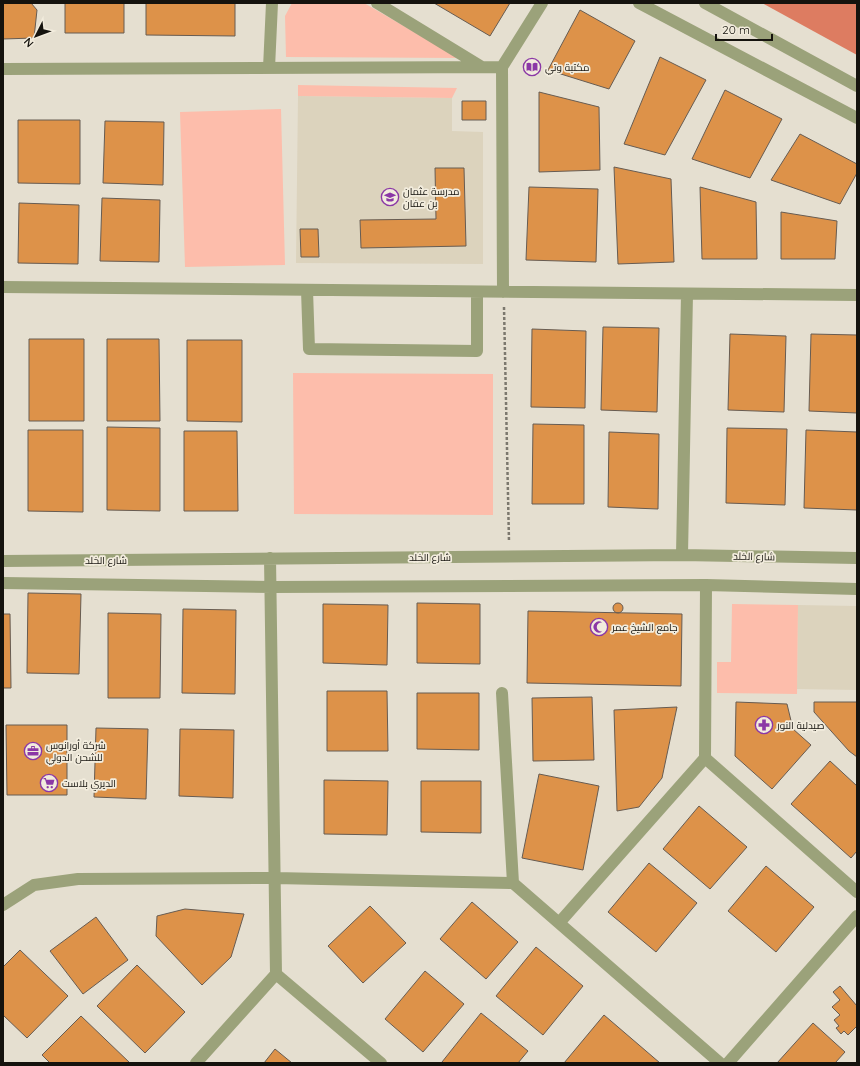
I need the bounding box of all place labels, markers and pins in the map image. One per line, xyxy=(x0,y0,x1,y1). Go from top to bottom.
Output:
library icon: مكتبة وتي xyxy=(522,57,542,77)
place label: مكتبة وتي xyxy=(545,61,589,75)
place label: مدرسة عثمان بن عفان xyxy=(403,185,459,210)
school or university icon: مدرسة عثمان بن عفان xyxy=(380,187,400,207)
mosque icon: جامع الشيخ عمر xyxy=(589,617,609,637)
place label: جامع الشيخ عمر xyxy=(611,621,678,634)
pharmacy icon: صيدلية النور xyxy=(754,715,774,735)
place label: صيدلية النور xyxy=(776,719,824,732)
place label: شركة أورانوس للشحن الدولي xyxy=(46,739,106,765)
office icon: شركة أورانوس للشحن الدولي xyxy=(23,741,43,761)
supermarket icon: الديري بلاست xyxy=(39,773,59,793)
place label: الديري بلاست xyxy=(62,777,116,791)

